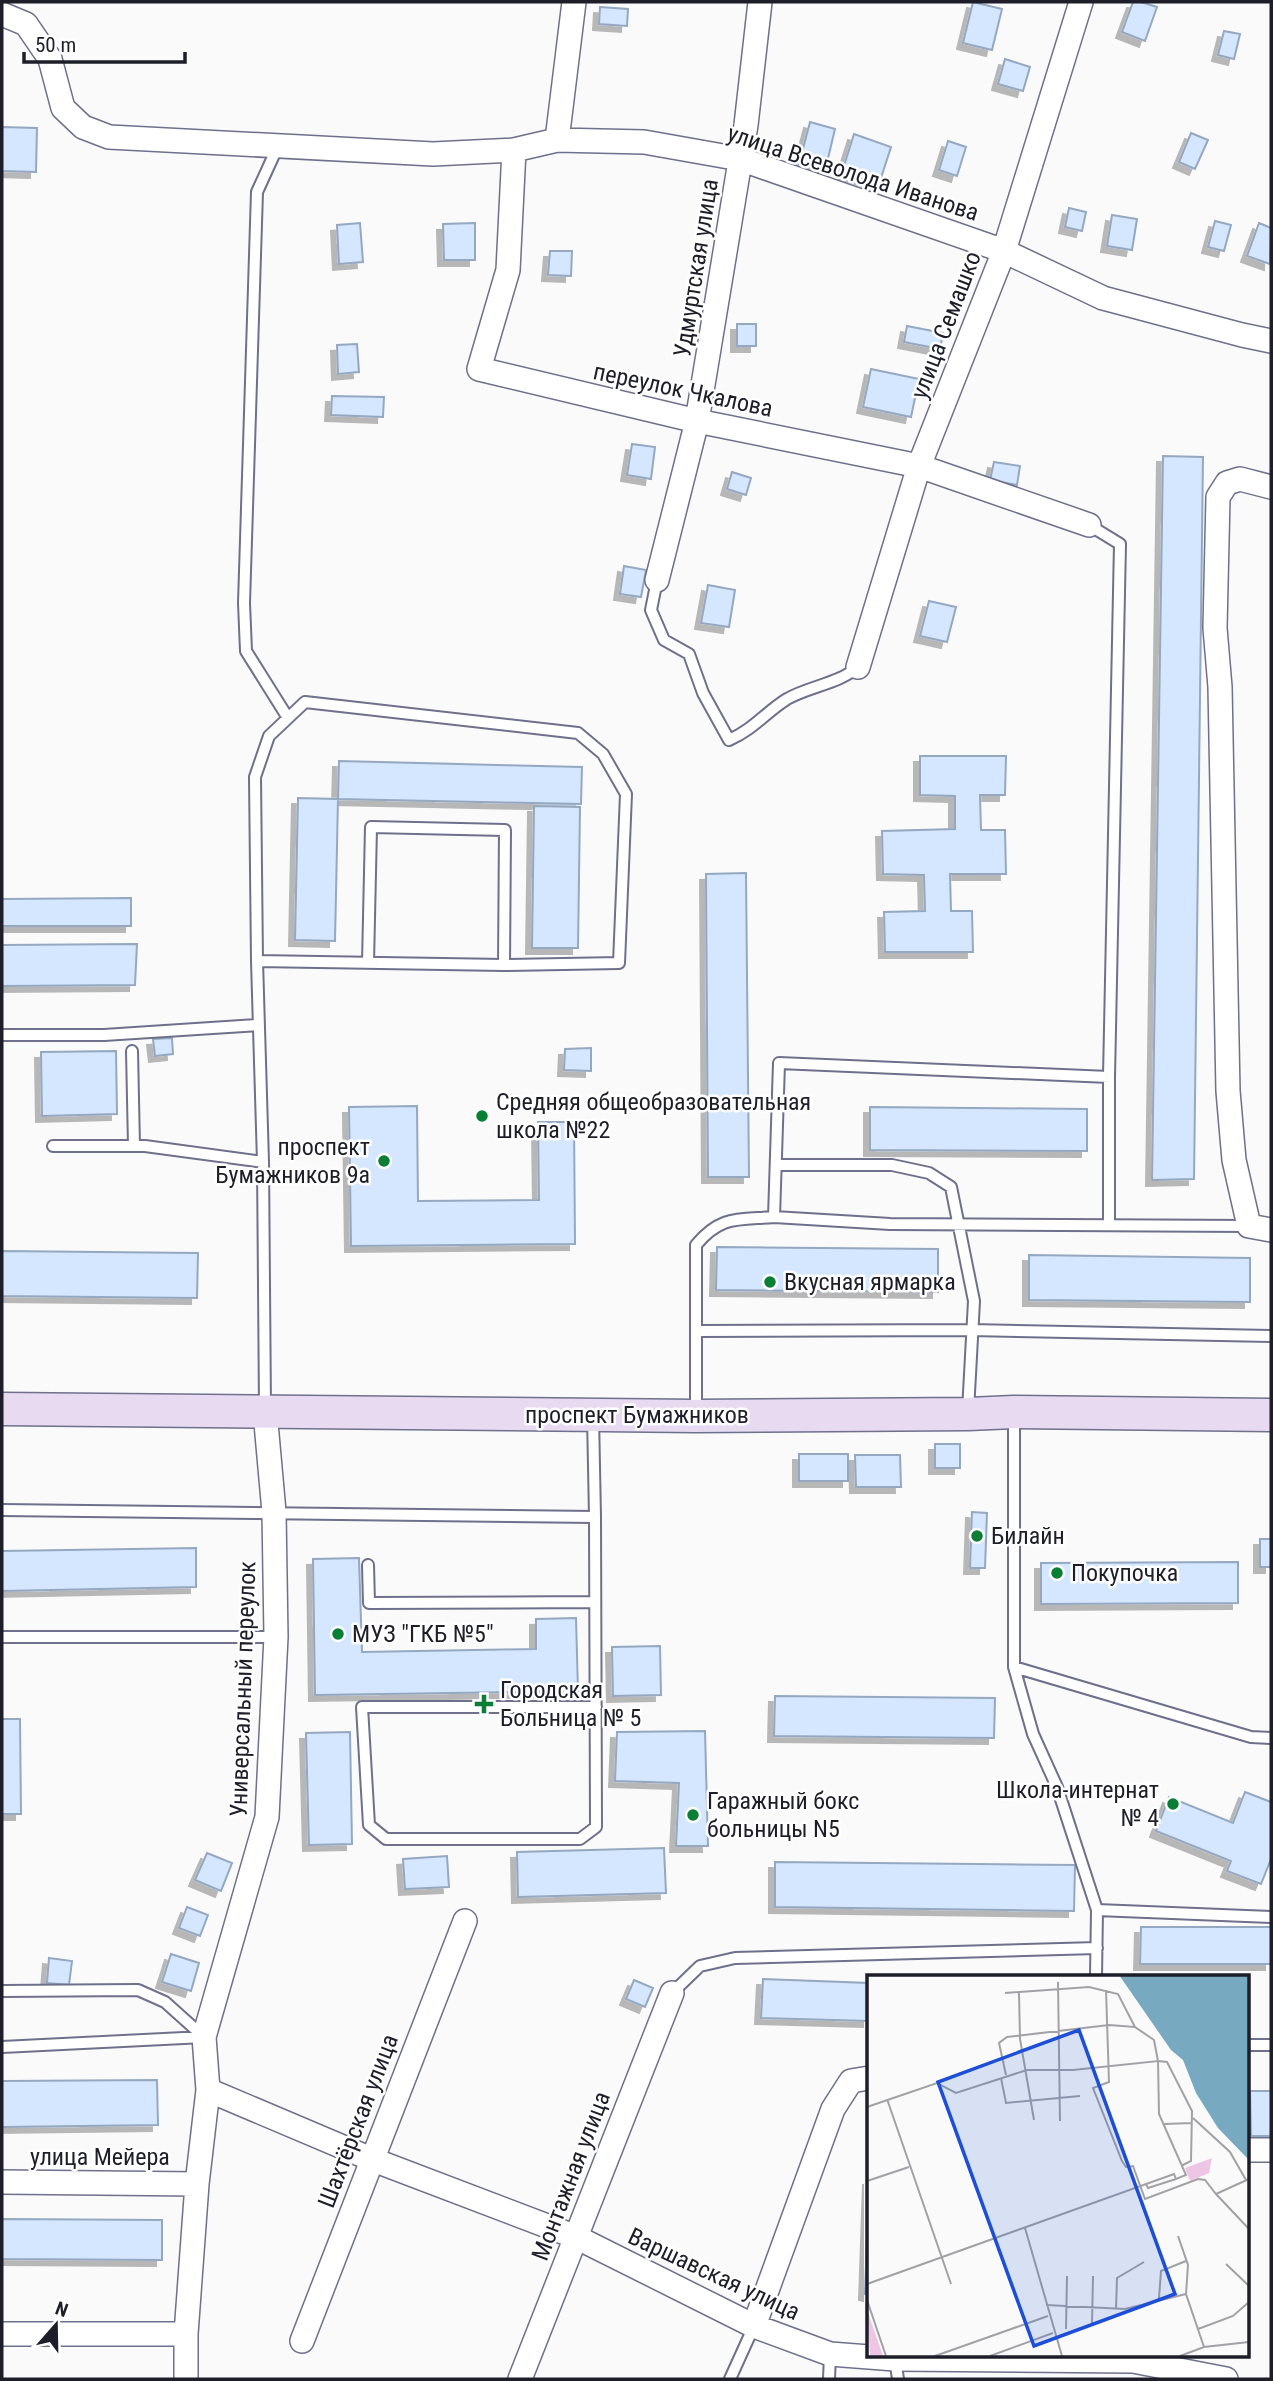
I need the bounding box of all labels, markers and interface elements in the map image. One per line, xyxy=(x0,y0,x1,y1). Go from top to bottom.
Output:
scale bar xyxy=(24,21,186,65)
text: 50 m xyxy=(35,33,76,57)
street label: улица Всеволода Иванова xyxy=(724,119,982,227)
street label: Удмуртская улица xyxy=(668,177,724,359)
street label: улица Семашко xyxy=(905,247,987,403)
street label: переулок Чкалова xyxy=(591,357,775,423)
place label: Средняя общеобразовательная школа №22 xyxy=(496,1088,811,1144)
marker: Средняя общеобразовательная школа №22 xyxy=(474,1108,490,1124)
place label: проспект Бумажников 9а xyxy=(215,1133,370,1189)
marker: проспект Бумажников 9а xyxy=(376,1153,392,1169)
place label: Вкусная ярмарка xyxy=(784,1268,956,1296)
marker: Вкусная ярмарка xyxy=(762,1274,778,1290)
street label: проспект Бумажников xyxy=(525,1401,749,1429)
place label: Билайн xyxy=(991,1522,1065,1550)
marker: Билайн xyxy=(969,1528,985,1544)
place label: Покупочка xyxy=(1071,1559,1178,1587)
street label: Универсальный переулок xyxy=(225,1560,261,1817)
marker: Покупочка xyxy=(1049,1565,1065,1581)
place label: МУЗ "ГКБ №5" xyxy=(352,1620,494,1648)
marker: МУЗ "ГКБ №5" xyxy=(330,1626,346,1642)
place label: Городская Больница № 5 xyxy=(500,1676,641,1732)
marker: Городская Больница № 5 xyxy=(474,1694,494,1714)
place label: Школа-интернат № 4 xyxy=(996,1776,1159,1832)
place label: Гаражный бокс больницы N5 xyxy=(707,1787,859,1843)
marker: Школа-интернат № 4 xyxy=(1165,1796,1181,1812)
marker: Гаражный бокс больницы N5 xyxy=(685,1807,701,1823)
inset map xyxy=(867,1975,1248,2356)
street label: Шахтёрская улица xyxy=(312,2030,404,2212)
street label: Монтажная улица xyxy=(526,2088,616,2264)
street label: улица Мейера xyxy=(30,2143,170,2171)
street label: Варшавская улица xyxy=(624,2222,804,2326)
north arrow xyxy=(21,2290,91,2360)
text: N xyxy=(52,2297,71,2322)

